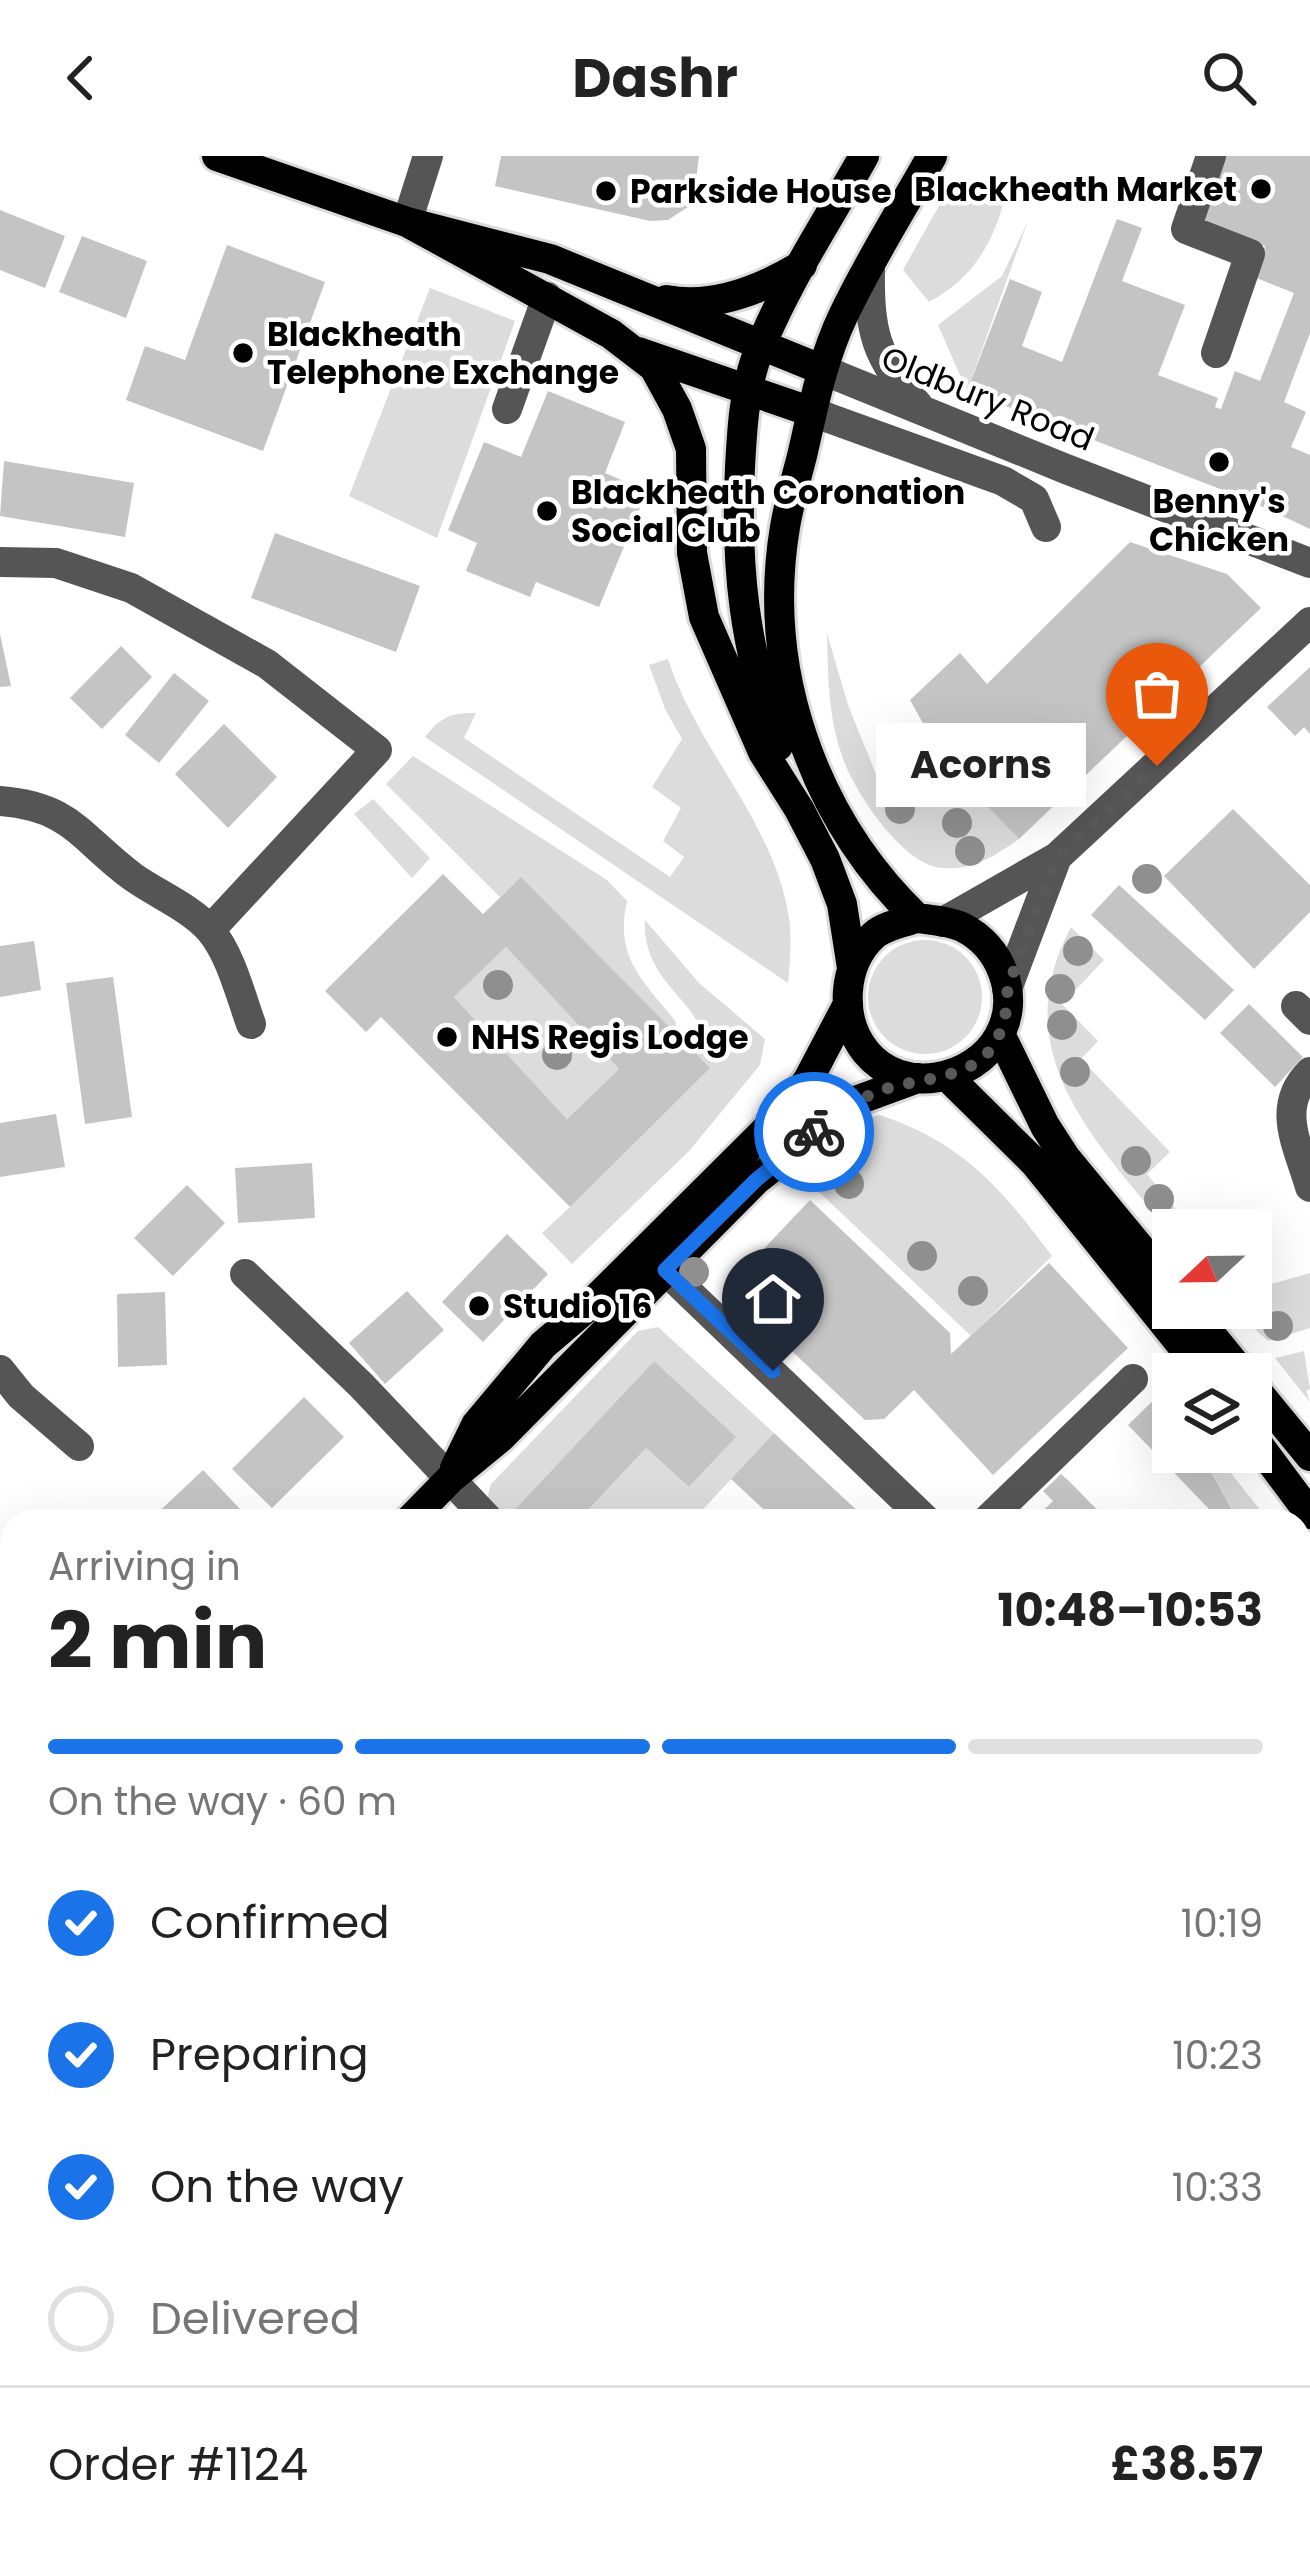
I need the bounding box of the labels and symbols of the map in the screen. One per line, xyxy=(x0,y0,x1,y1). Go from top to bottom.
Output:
place label: Blackheath Market xyxy=(914,166,1237,213)
place label: Parkside House xyxy=(630,168,892,215)
marker: Blackheath Market xyxy=(1248,176,1274,202)
marker: Parkside House xyxy=(593,178,619,204)
place label: Blackheath Telephone Exchange xyxy=(267,311,619,396)
street label: Oldbury Road xyxy=(875,334,1101,462)
marker: Blackheath Telephone Exchange xyxy=(230,340,256,366)
marker: Benny's Chicken xyxy=(1206,449,1232,475)
place label: Blackheath Coronation Social Club xyxy=(571,469,965,554)
place label: Benny's Chicken xyxy=(1149,478,1289,563)
marker: Blackheath Coronation Social Club xyxy=(534,498,560,524)
pin xyxy=(1106,643,1208,766)
callout: Acorns xyxy=(875,724,1085,808)
place label: NHS Regis Lodge xyxy=(471,1014,749,1061)
marker: NHS Regis Lodge xyxy=(434,1024,460,1050)
courier xyxy=(754,1072,874,1192)
north arrow xyxy=(1152,1209,1272,1329)
pin xyxy=(722,1248,824,1371)
place label: Studio 16 xyxy=(503,1283,653,1330)
marker: Studio 16 xyxy=(466,1293,492,1319)

